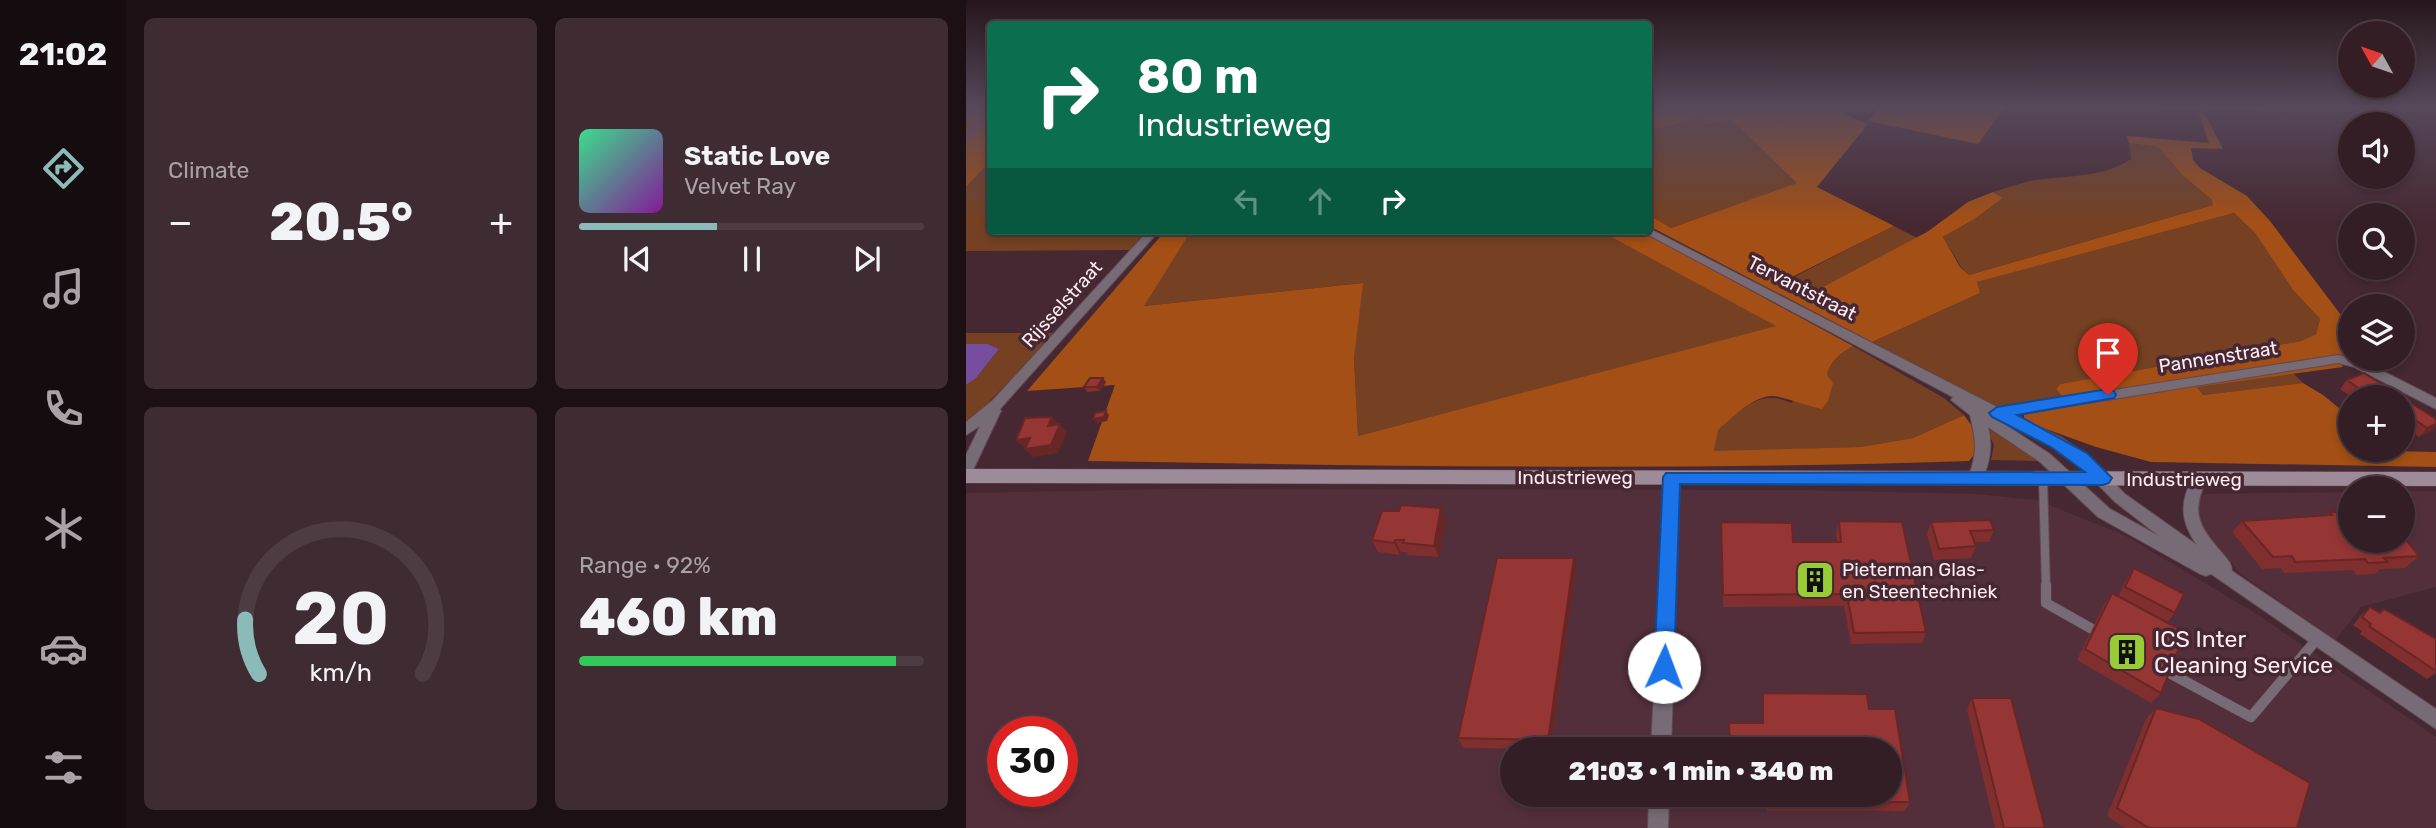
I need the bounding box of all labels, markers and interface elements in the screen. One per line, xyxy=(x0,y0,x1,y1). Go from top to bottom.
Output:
north arrow xyxy=(2338,21,2415,98)
map controls xyxy=(2338,21,2415,553)
text: 21:02 xyxy=(19,35,107,73)
text: 80 m xyxy=(1137,47,1259,105)
icon: right xyxy=(1022,49,1113,140)
text: Industrieweg xyxy=(1137,106,1332,144)
button: sound xyxy=(2338,112,2415,189)
text: Static Love xyxy=(684,141,830,172)
icon: directions xyxy=(39,144,88,193)
text: Climate xyxy=(168,156,249,184)
text: Velvet Ray xyxy=(684,172,796,200)
icon: left xyxy=(1228,182,1266,220)
icon: ahead xyxy=(1301,182,1339,220)
icon: right xyxy=(1374,182,1412,220)
text: 20.5° xyxy=(269,191,413,253)
text: − xyxy=(168,199,193,245)
text: + xyxy=(489,199,513,245)
button: search xyxy=(2338,203,2415,280)
icon: previous xyxy=(618,240,656,278)
icon: pause xyxy=(733,240,771,278)
icon: next xyxy=(848,240,886,278)
street label: Tervantstraat xyxy=(1744,251,1861,326)
street label: Rijsselstraat xyxy=(1017,255,1107,352)
icon: music xyxy=(39,264,88,313)
button: layers xyxy=(2338,294,2415,371)
pin xyxy=(2078,323,2138,395)
icon: arrive xyxy=(2089,334,2127,372)
street label: Pannenstraat xyxy=(2157,336,2280,378)
icon: phone xyxy=(39,384,88,433)
button: + xyxy=(2338,385,2415,462)
street label: Industrieweg xyxy=(1517,466,1633,489)
street label: Industrieweg xyxy=(2126,468,2242,491)
button: − xyxy=(2338,476,2415,553)
icon: climate xyxy=(39,504,88,553)
text: Range · 92% xyxy=(579,551,711,579)
place label: Pieterman Glas- en Steentechniek xyxy=(1842,558,1998,603)
building icon: Pieterman Glas- en Steentechniek xyxy=(1794,559,1836,601)
text: 20 xyxy=(292,577,389,663)
text: 460 km xyxy=(579,586,778,648)
icon: car xyxy=(39,624,88,673)
place label: ICS Inter Cleaning Service xyxy=(2154,625,2333,679)
position arrow xyxy=(1627,630,1701,704)
building icon: ICS Inter Cleaning Service xyxy=(2106,631,2148,673)
text: km/h xyxy=(309,658,372,687)
speed limit sign: 30 xyxy=(987,716,1078,807)
icon: filters xyxy=(39,743,88,792)
text: 21:03 · 1 min · 340 m xyxy=(1569,756,1833,787)

